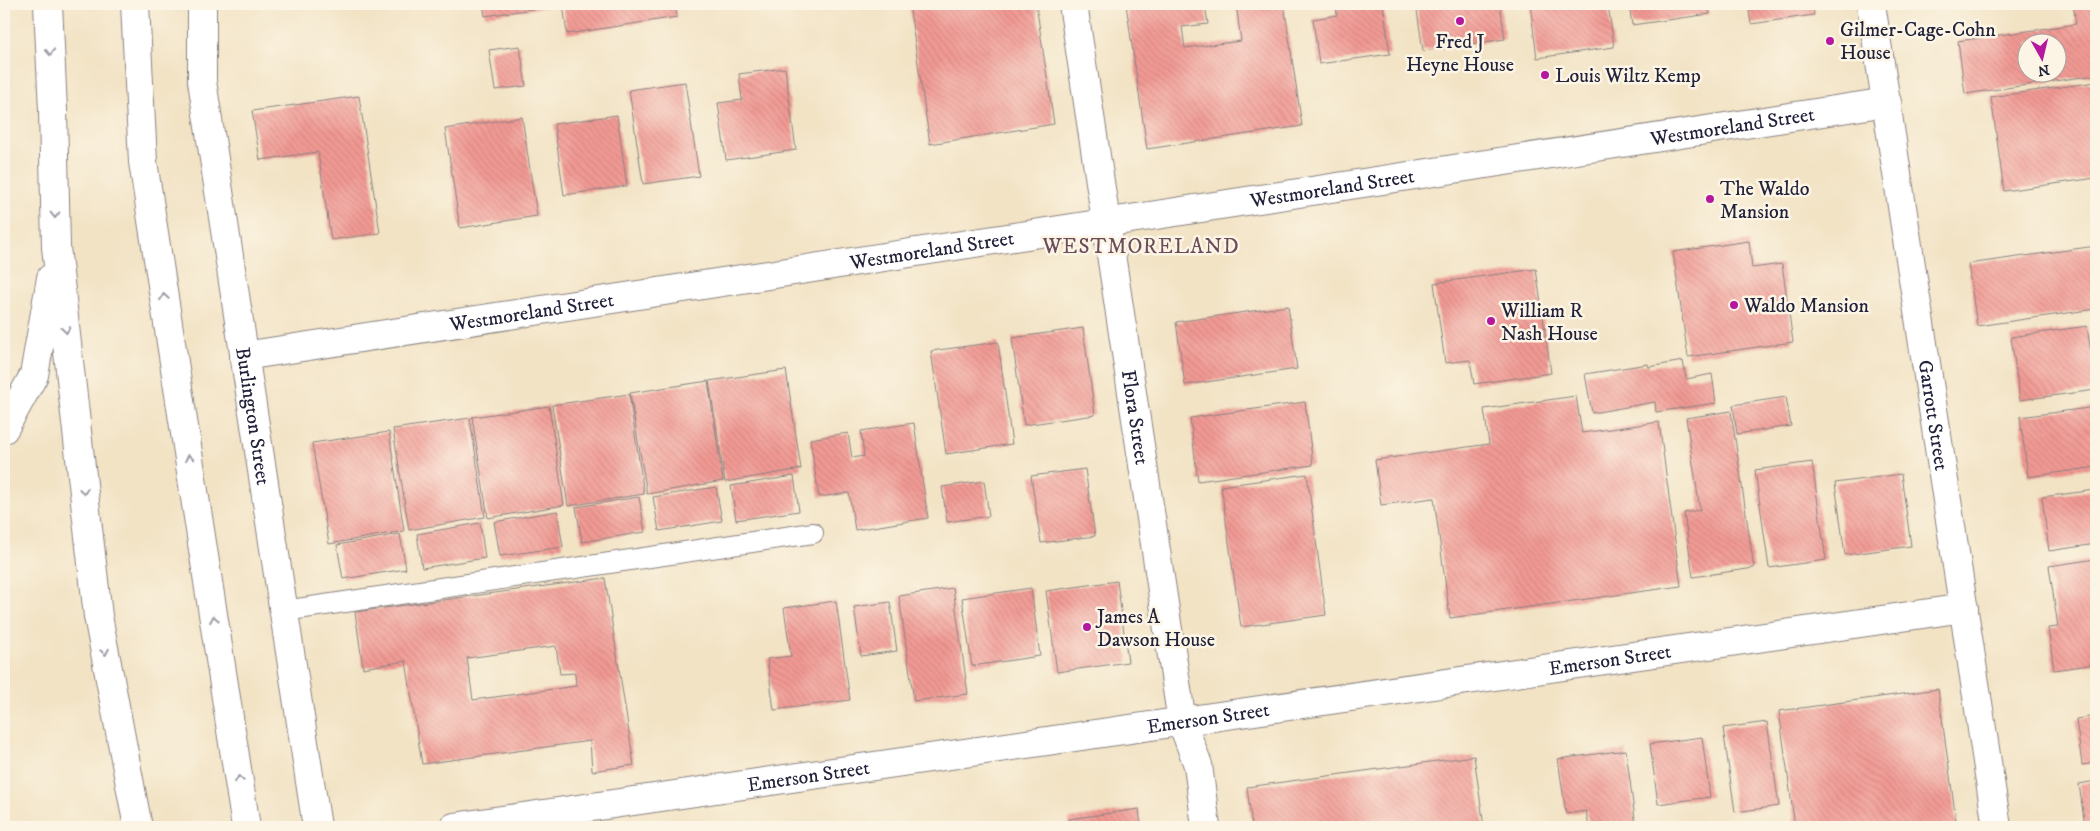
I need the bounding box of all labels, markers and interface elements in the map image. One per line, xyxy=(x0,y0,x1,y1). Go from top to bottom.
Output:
marker: Fred J Heyne House xyxy=(1454,15,1466,27)
place label: Gilmer-Cage-Cohn House xyxy=(1840,18,1996,66)
place label: Fred J Heyne House xyxy=(1406,30,1514,78)
north arrow xyxy=(2018,32,2068,82)
marker: Gilmer-Cage-Cohn House xyxy=(1824,35,1836,47)
one-way arrow xyxy=(45,49,56,57)
text: N xyxy=(2036,60,2051,80)
place label: Louis Wiltz Kemp xyxy=(1555,64,1701,89)
marker: Louis Wiltz Kemp xyxy=(1539,69,1551,81)
street label: Westmoreland Street xyxy=(1648,102,1816,153)
street label: Westmoreland Street xyxy=(1248,164,1416,214)
place label: The Waldo Mansion xyxy=(1720,177,1809,225)
marker: The Waldo Mansion xyxy=(1704,193,1716,205)
one-way arrow xyxy=(50,212,60,219)
street label: Westmoreland Street xyxy=(847,226,1016,276)
district label: WESTMORELAND xyxy=(1041,234,1240,260)
street label: Westmoreland Street xyxy=(447,288,616,338)
one-way arrow xyxy=(159,293,170,301)
place label: Waldo Mansion xyxy=(1743,294,1869,319)
place label: William R Nash House xyxy=(1500,299,1598,347)
marker: Waldo Mansion xyxy=(1728,299,1740,311)
marker: William R Nash House xyxy=(1485,315,1497,327)
one-way arrow xyxy=(60,326,71,334)
street label: Burlington Street xyxy=(229,346,275,487)
street label: Garrott Street xyxy=(1912,358,1953,472)
street label: Flora Street xyxy=(1115,368,1154,467)
one-way arrow xyxy=(184,454,195,462)
one-way arrow xyxy=(78,488,89,496)
place label: James A Dawson House xyxy=(1095,605,1215,653)
one-way arrow xyxy=(209,614,220,622)
marker: James A Dawson House xyxy=(1081,621,1093,633)
street label: Emerson Street xyxy=(1547,640,1673,682)
one-way arrow xyxy=(99,648,109,657)
street label: Emerson Street xyxy=(1145,698,1271,740)
street label: Emerson Street xyxy=(746,756,871,798)
one-way arrow xyxy=(234,775,245,783)

